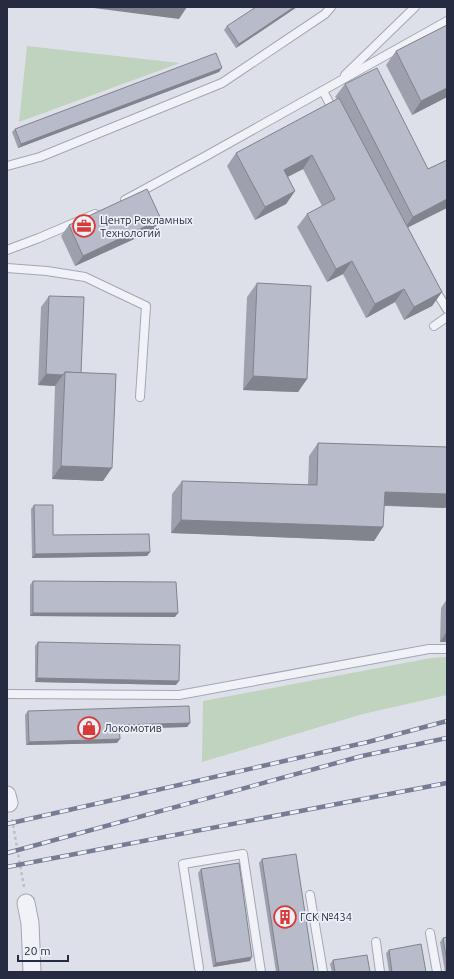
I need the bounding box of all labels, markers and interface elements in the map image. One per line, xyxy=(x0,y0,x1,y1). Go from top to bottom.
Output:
office icon: Центр Рекламных Технологий xyxy=(71,213,97,239)
place label: Центр Рекламных Технологий xyxy=(100,214,193,239)
shop icon: Локомотив xyxy=(76,715,102,741)
place label: Локомотив xyxy=(104,722,162,734)
building icon: ГСК №434 xyxy=(272,904,298,930)
place label: ГСК №434 xyxy=(300,911,352,923)
scale bar xyxy=(18,937,68,963)
text: 20 m xyxy=(24,944,51,957)

